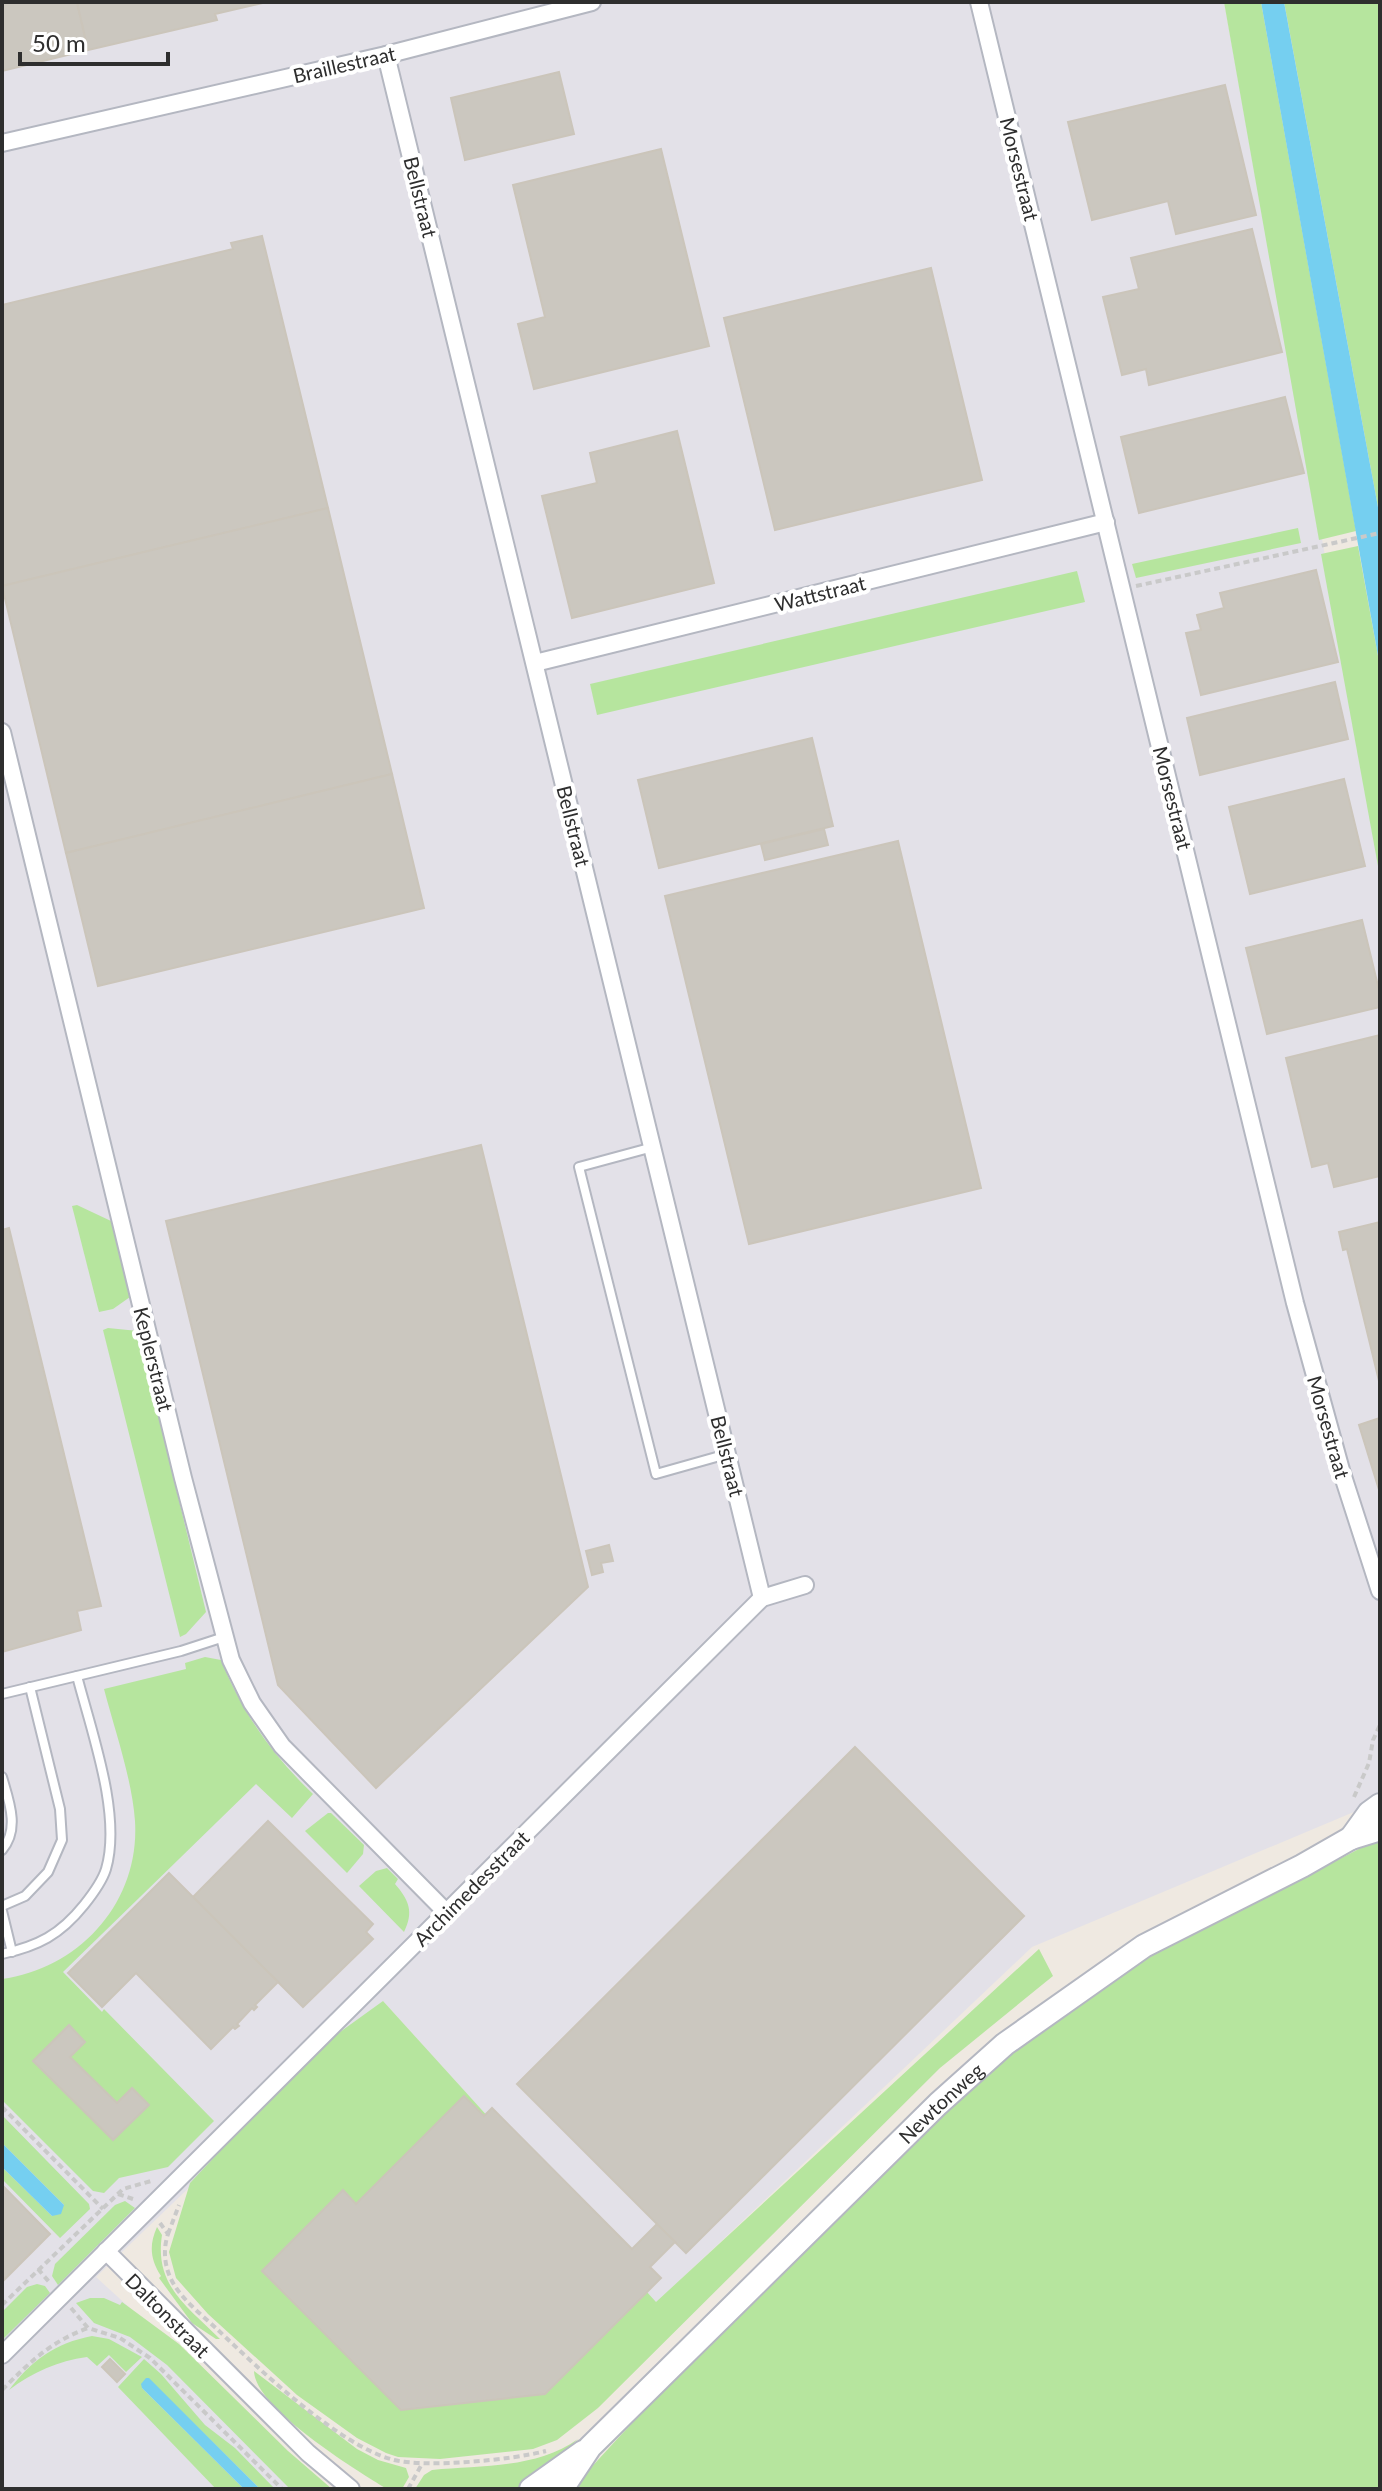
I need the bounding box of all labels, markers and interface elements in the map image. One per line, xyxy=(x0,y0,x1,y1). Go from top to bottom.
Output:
scale bar xyxy=(20,16,168,66)
text: 50 m xyxy=(32,28,86,57)
street label: Braillestraat xyxy=(290,41,398,87)
street label: Morsestraat xyxy=(996,115,1044,223)
street label: Bellstraat xyxy=(399,154,443,240)
street label: Wattstraat xyxy=(772,570,868,616)
street label: Morsestraat xyxy=(1149,744,1197,852)
street label: Bellstraat xyxy=(552,783,596,869)
street label: Keplerstraat xyxy=(129,1304,179,1414)
street label: Morsestraat xyxy=(1303,1373,1355,1481)
street label: Bellstraat xyxy=(706,1413,750,1499)
street label: Archimedesstraat xyxy=(408,1825,534,1951)
street label: Newtonweg xyxy=(893,2057,988,2148)
street label: Daltonstraat xyxy=(121,2268,215,2362)

